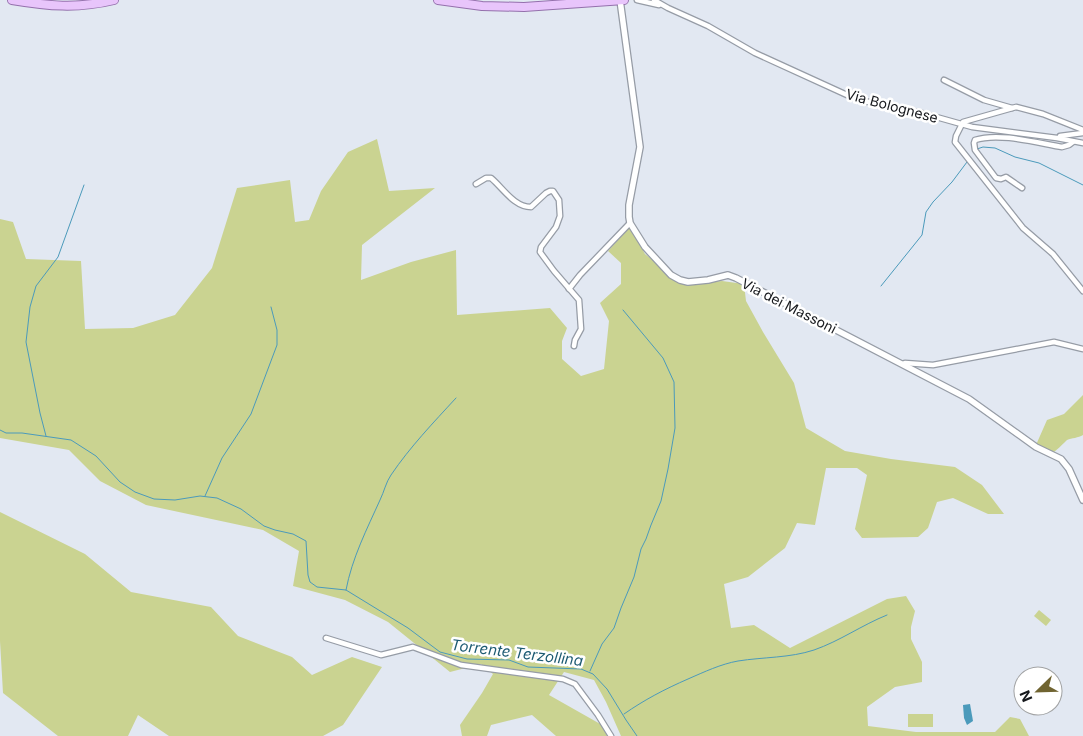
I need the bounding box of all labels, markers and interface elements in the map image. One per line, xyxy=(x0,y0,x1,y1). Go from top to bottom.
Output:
street label: Via Bolognese xyxy=(844,85,940,126)
street label: Via dei Massoni xyxy=(739,274,840,337)
water label: Torrente Terzollina xyxy=(450,635,584,670)
north arrow xyxy=(1013,666,1063,716)
text: N xyxy=(1016,688,1035,705)

